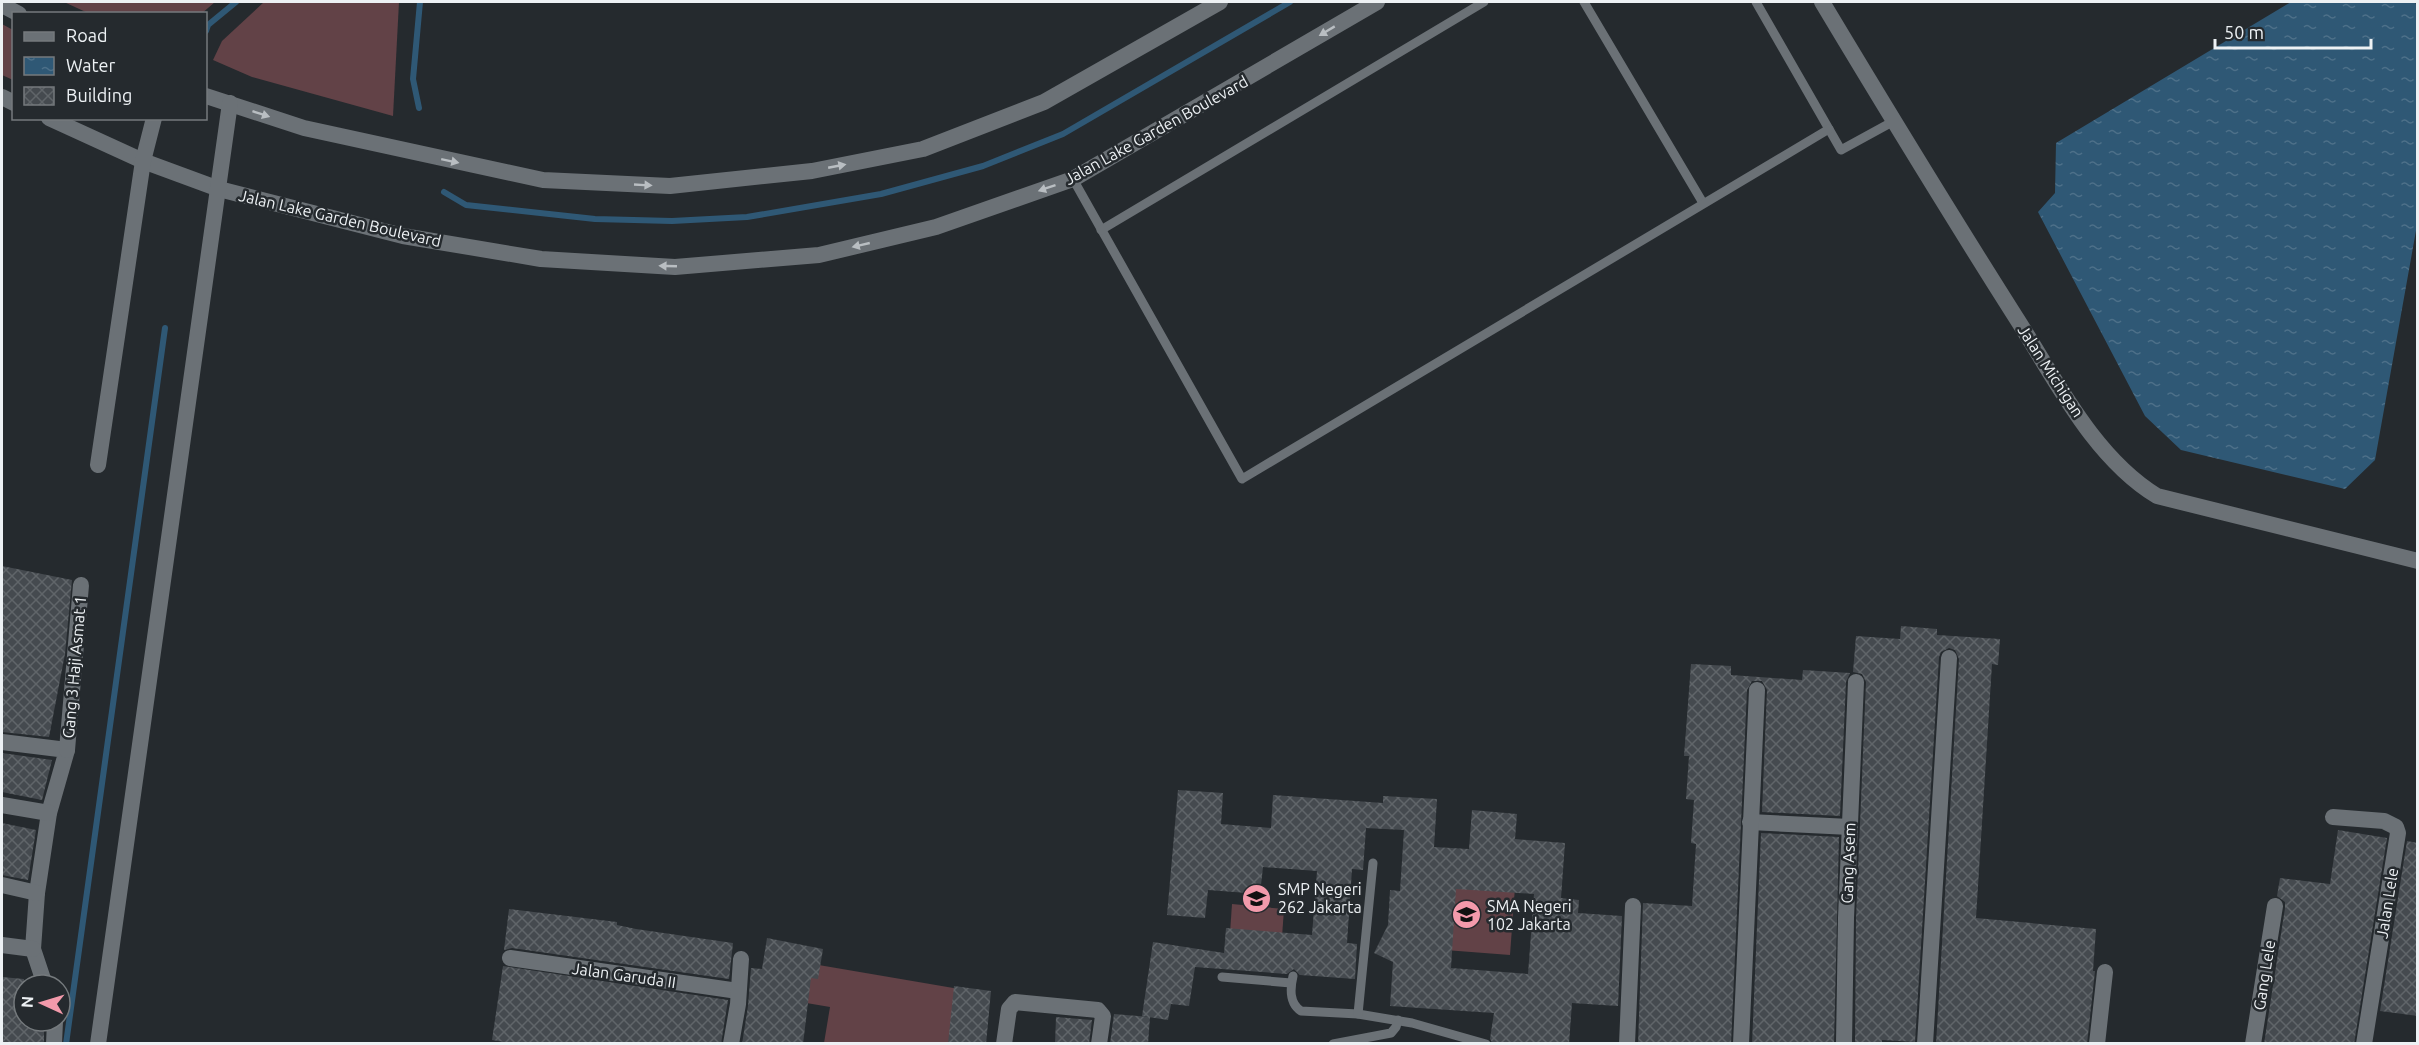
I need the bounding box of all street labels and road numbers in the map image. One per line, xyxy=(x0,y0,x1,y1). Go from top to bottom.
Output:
street label: Jalan Lake Garden Boulevard xyxy=(1061,72,1251,188)
street label: Jalan Lake Garden Boulevard xyxy=(237,186,443,250)
street label: Jalan Michigan xyxy=(2015,322,2087,420)
street label: Gang 3 Haji Asmat 1 xyxy=(59,595,89,739)
street label: Gang Asem xyxy=(1838,822,1858,904)
street label: Jalan Lele xyxy=(2373,866,2401,940)
street label: Gang Lele xyxy=(2250,939,2278,1011)
street label: Jalan Garuda II xyxy=(571,959,677,991)

